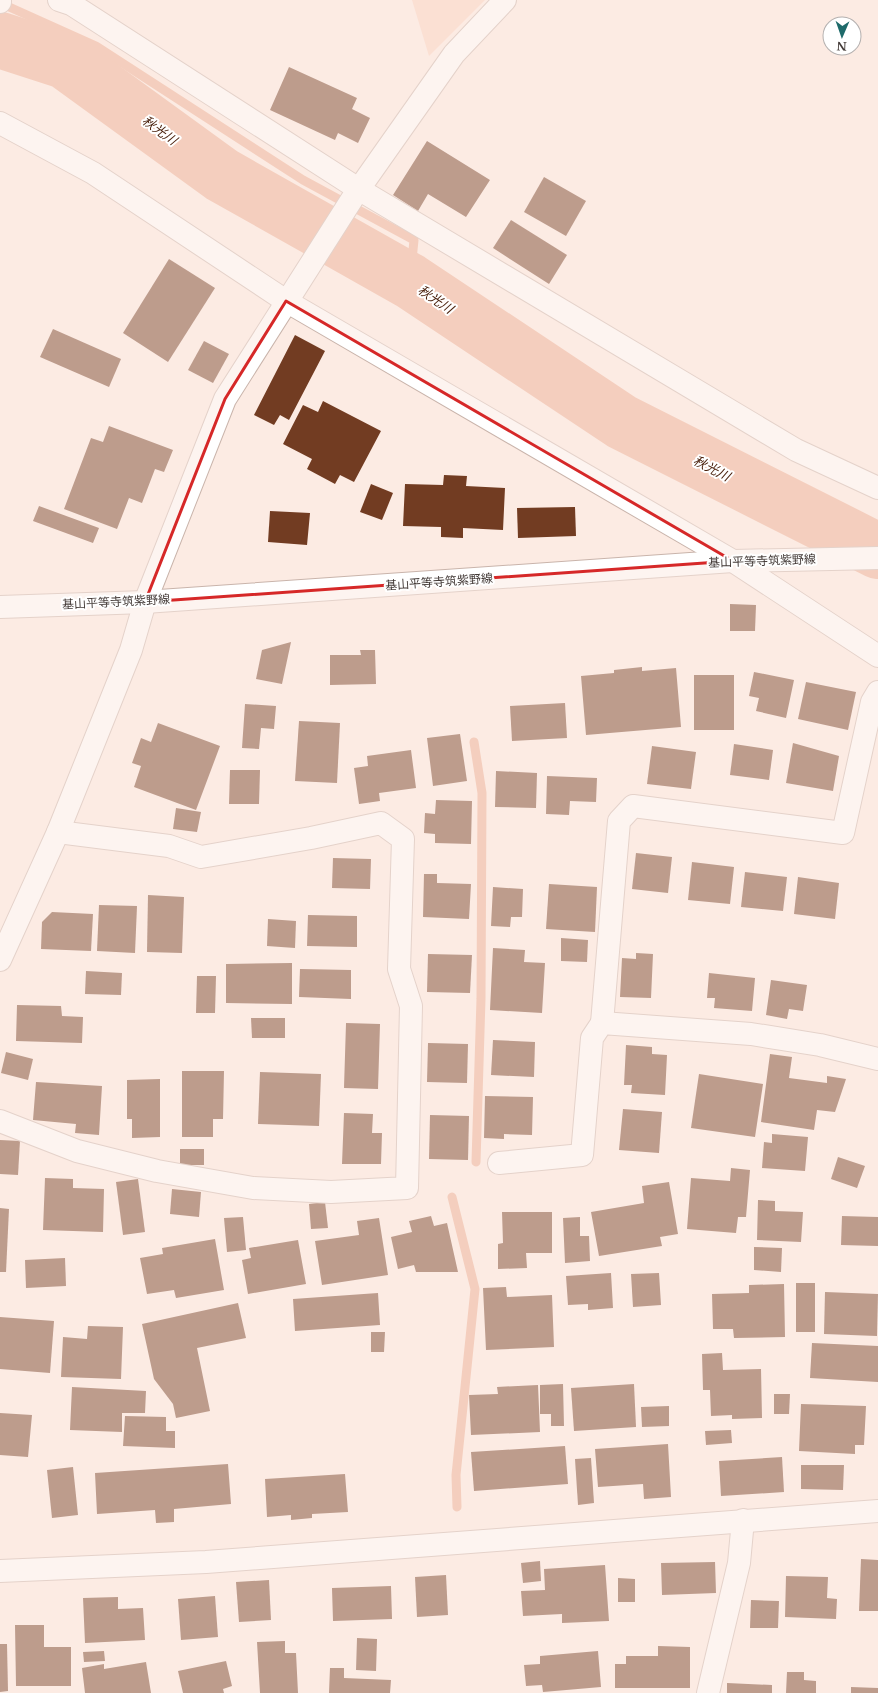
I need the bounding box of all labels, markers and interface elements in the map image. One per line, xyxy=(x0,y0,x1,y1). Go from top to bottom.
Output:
north arrow xyxy=(822,16,862,56)
text: N xyxy=(836,39,847,53)
water label: 秋光川 xyxy=(139,112,182,150)
water label: 秋光川 xyxy=(415,281,458,318)
water label: 秋光川 xyxy=(691,452,735,486)
street label: 基山平等寺筑紫野線 xyxy=(708,551,816,570)
street label: 基山平等寺筑紫野線 xyxy=(385,570,493,593)
street label: 基山平等寺筑紫野線 xyxy=(62,591,170,612)

